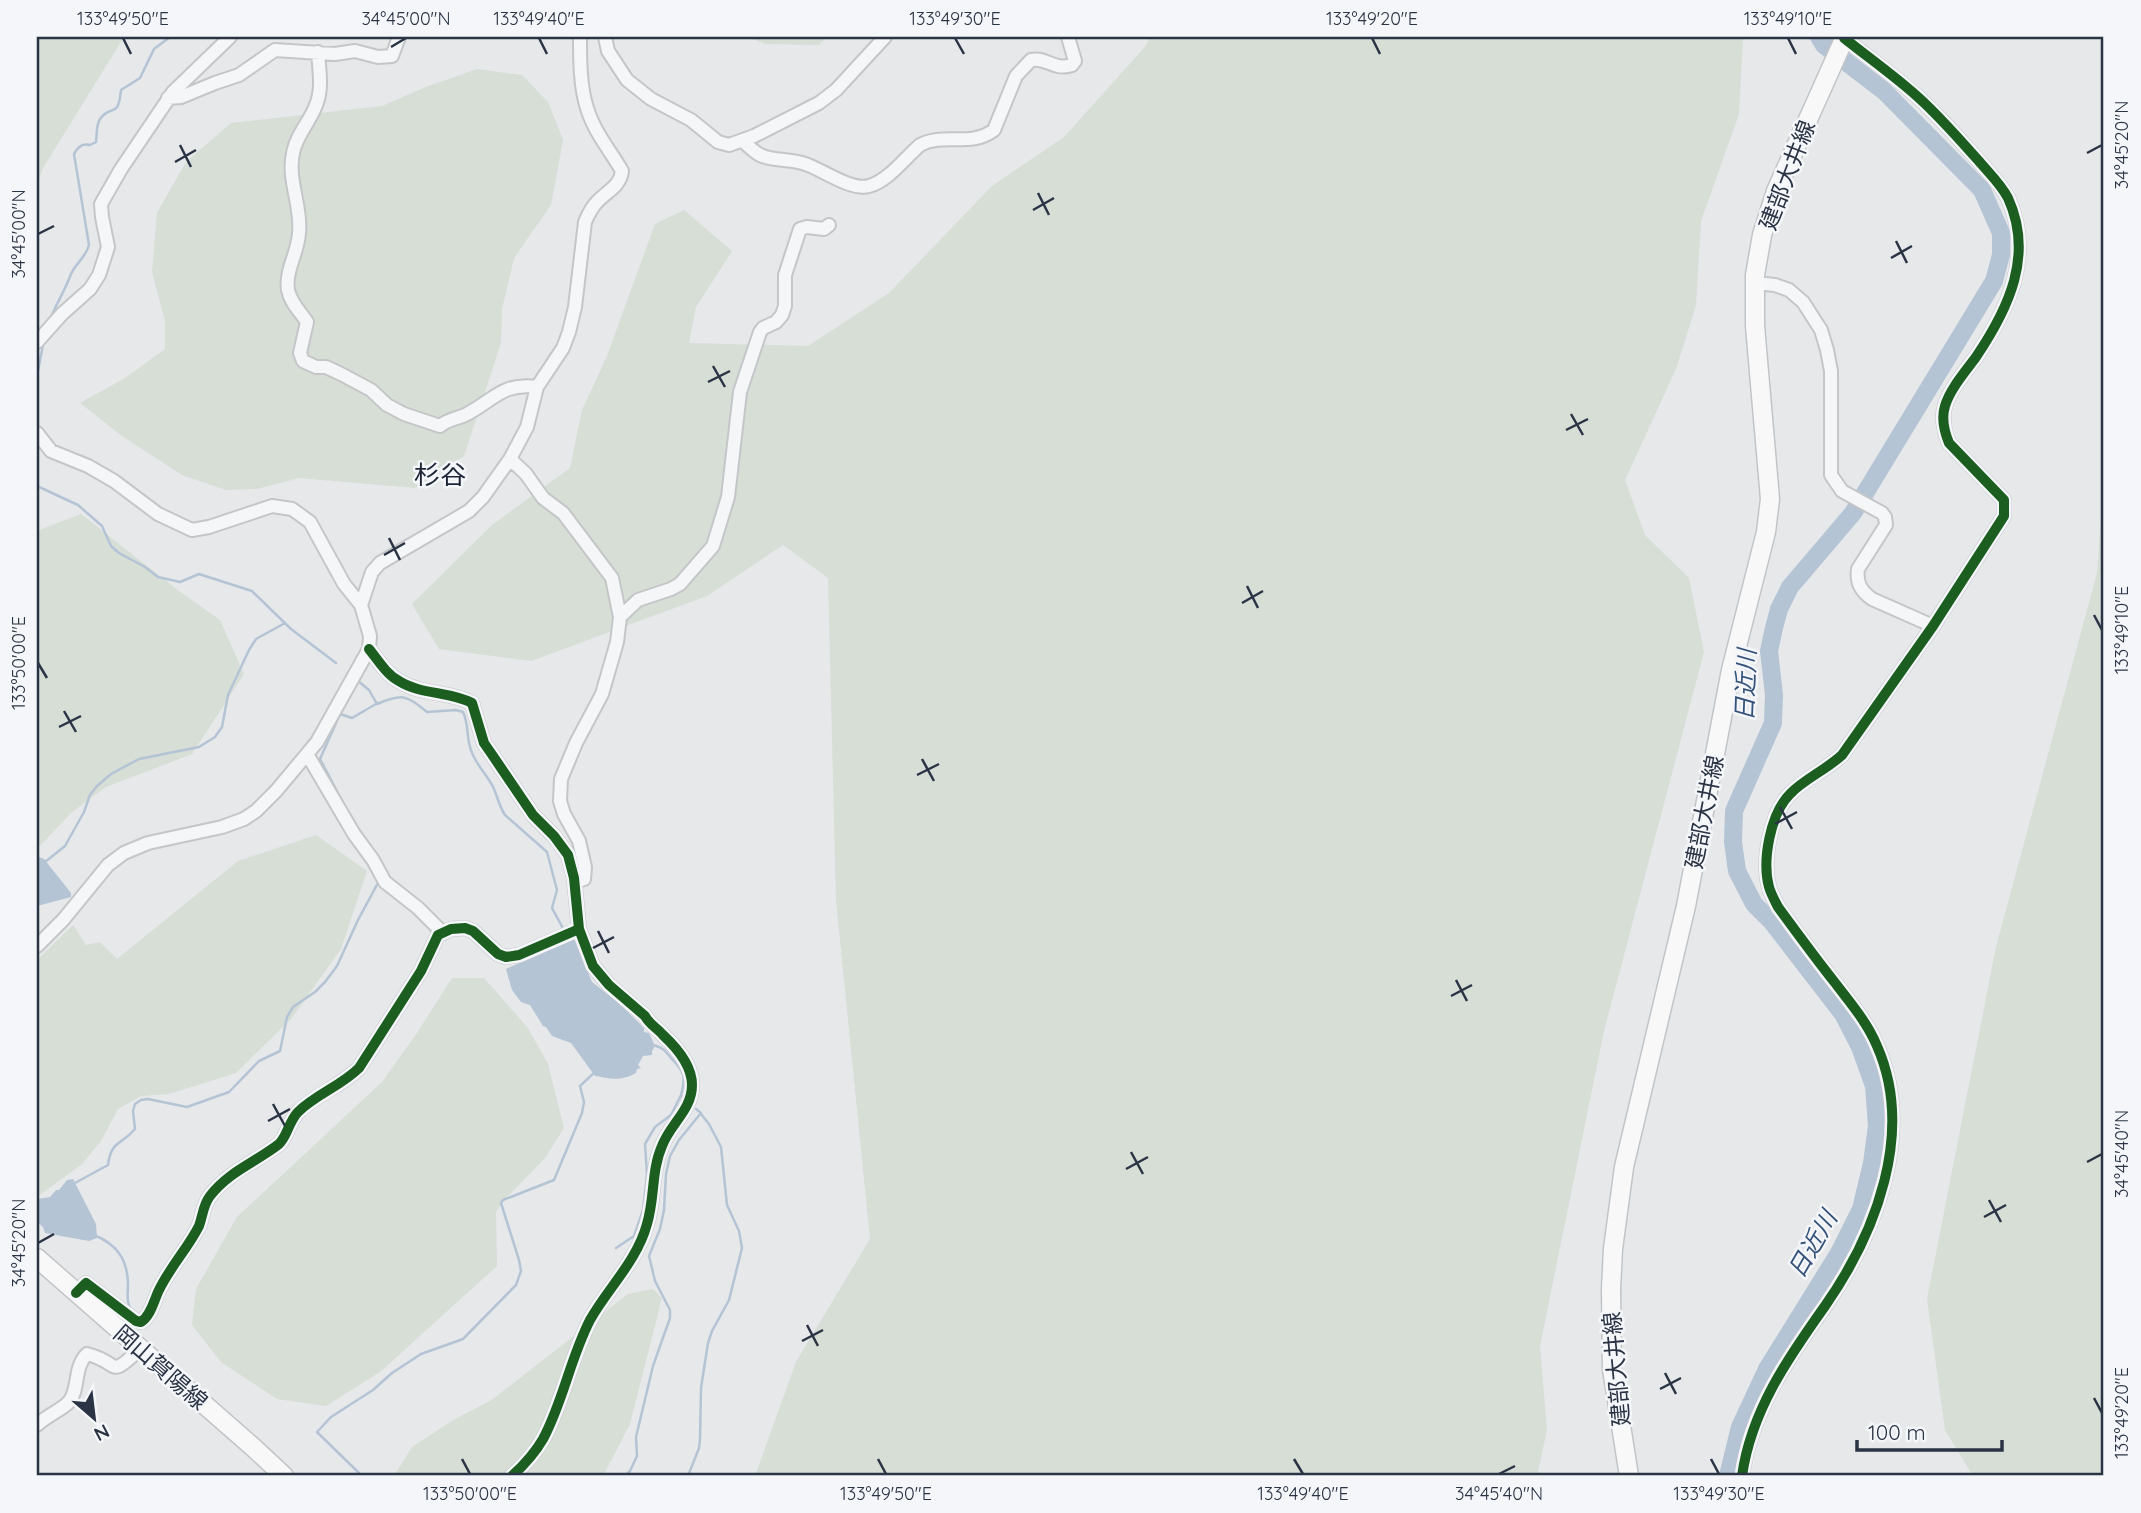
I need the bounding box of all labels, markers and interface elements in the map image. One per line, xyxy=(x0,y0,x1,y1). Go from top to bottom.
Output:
text: 133°49'50"E xyxy=(77,7,169,30)
text: 34°45'00"N xyxy=(361,7,451,30)
text: 133°49'40"E xyxy=(493,7,585,30)
text: 133°49'30"E xyxy=(909,7,1001,30)
text: 133°49'20"E xyxy=(1326,7,1418,30)
text: 133°49'10"E xyxy=(1744,7,1832,30)
text: 34°45'20"N xyxy=(2110,101,2133,189)
street label: 建部大井線 xyxy=(1753,116,1821,234)
text: 34°45'00"N xyxy=(7,189,30,279)
district label: 杉谷 xyxy=(414,458,466,491)
text: 133°49'10"E xyxy=(2110,586,2133,674)
text: 133°50'00"E xyxy=(7,616,30,710)
water label: 日近川 xyxy=(1729,646,1761,722)
street label: 建部大井線 xyxy=(1679,753,1729,871)
text: 34°45'40"N xyxy=(2110,1110,2133,1198)
text: 34°45'20"N xyxy=(7,1199,30,1287)
water label: 日近川 xyxy=(1781,1203,1844,1283)
street label: 建部大井線 xyxy=(1597,1310,1635,1428)
street label: 岡山賀陽線 xyxy=(108,1318,214,1416)
text: 133°49'20"E xyxy=(2110,1367,2133,1459)
north arrow xyxy=(60,1384,130,1454)
scale bar xyxy=(1857,1408,2003,1452)
text: N xyxy=(90,1419,114,1447)
text: 100 m xyxy=(1868,1419,1926,1445)
text: 133°50'00"E xyxy=(423,1482,517,1505)
text: 133°49'50"E xyxy=(840,1482,932,1505)
text: 133°49'40"E xyxy=(1257,1482,1349,1505)
text: 34°45'40"N xyxy=(1455,1482,1543,1505)
text: 133°49'30"E xyxy=(1673,1482,1765,1505)

